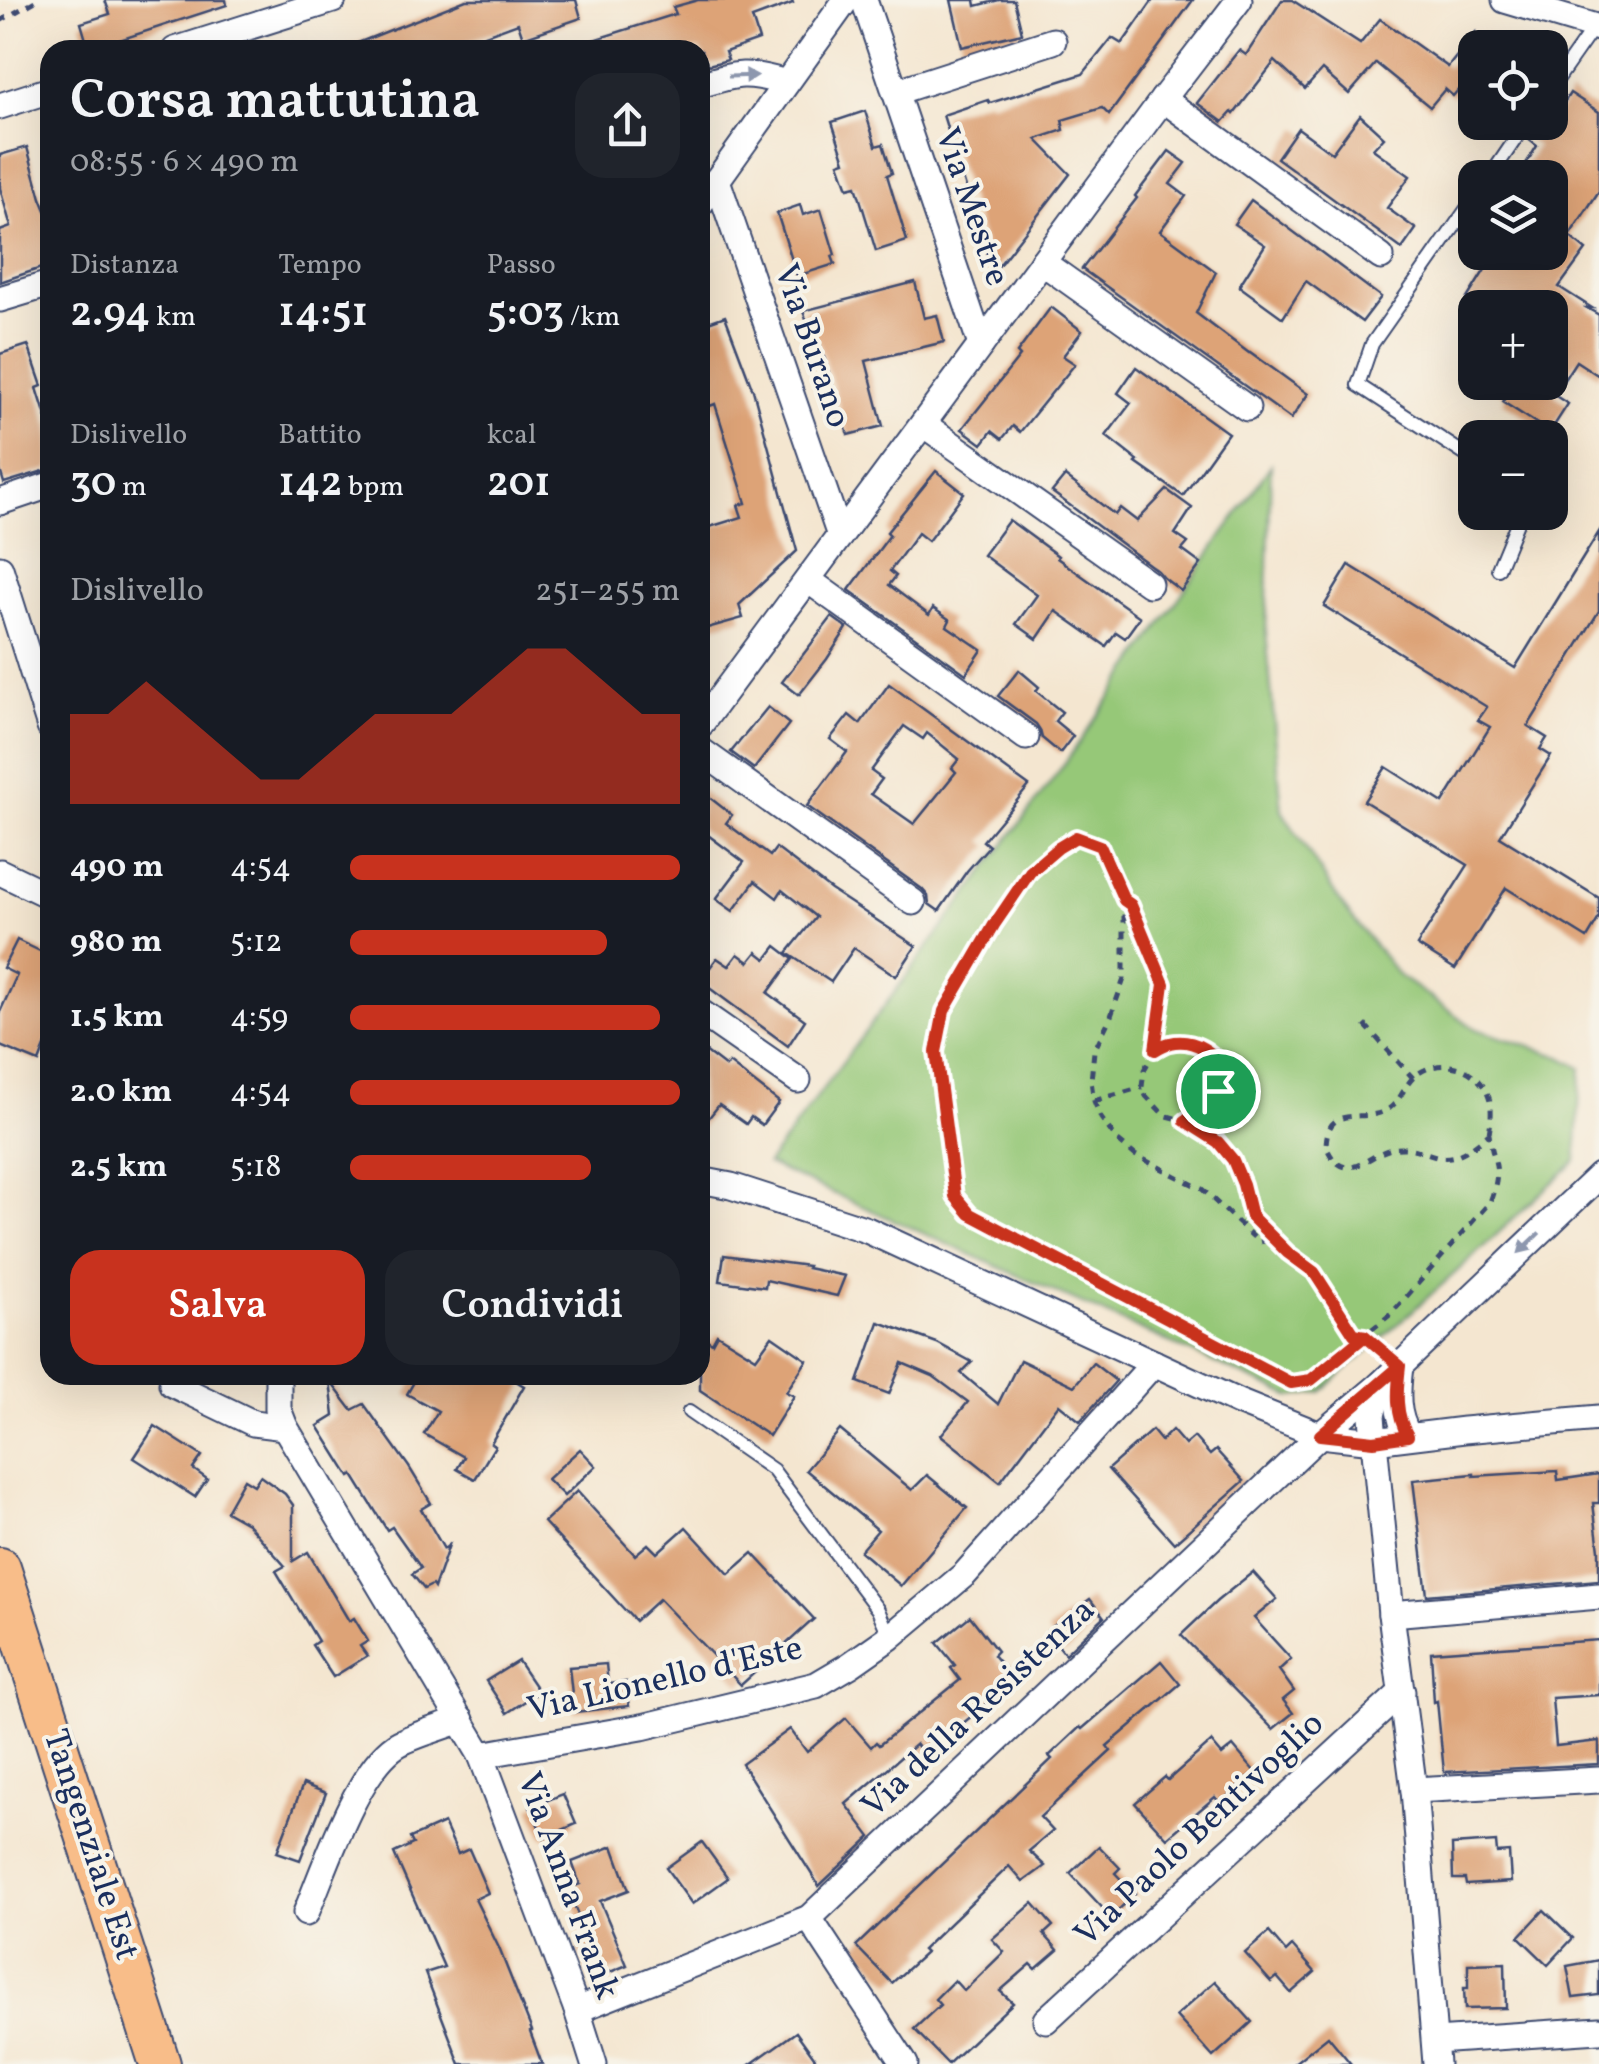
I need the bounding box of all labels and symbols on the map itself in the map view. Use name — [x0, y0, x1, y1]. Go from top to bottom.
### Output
one-way arrow — [728, 68, 759, 84]
street label: Via Mestre — [922, 122, 1020, 292]
street label: Via Burano — [761, 258, 861, 434]
pin — [1176, 1049, 1261, 1134]
one-way arrow — [1517, 1231, 1541, 1254]
street label: Via della Resistenza — [852, 1588, 1106, 1830]
street label: Via Lionello d'Este — [523, 1625, 807, 1735]
street label: Via Paolo Bentivoglio — [1065, 1701, 1335, 1959]
street label: Tangenziale Est — [30, 1723, 150, 1967]
street label: Via Anna Frank — [504, 1766, 630, 2006]

